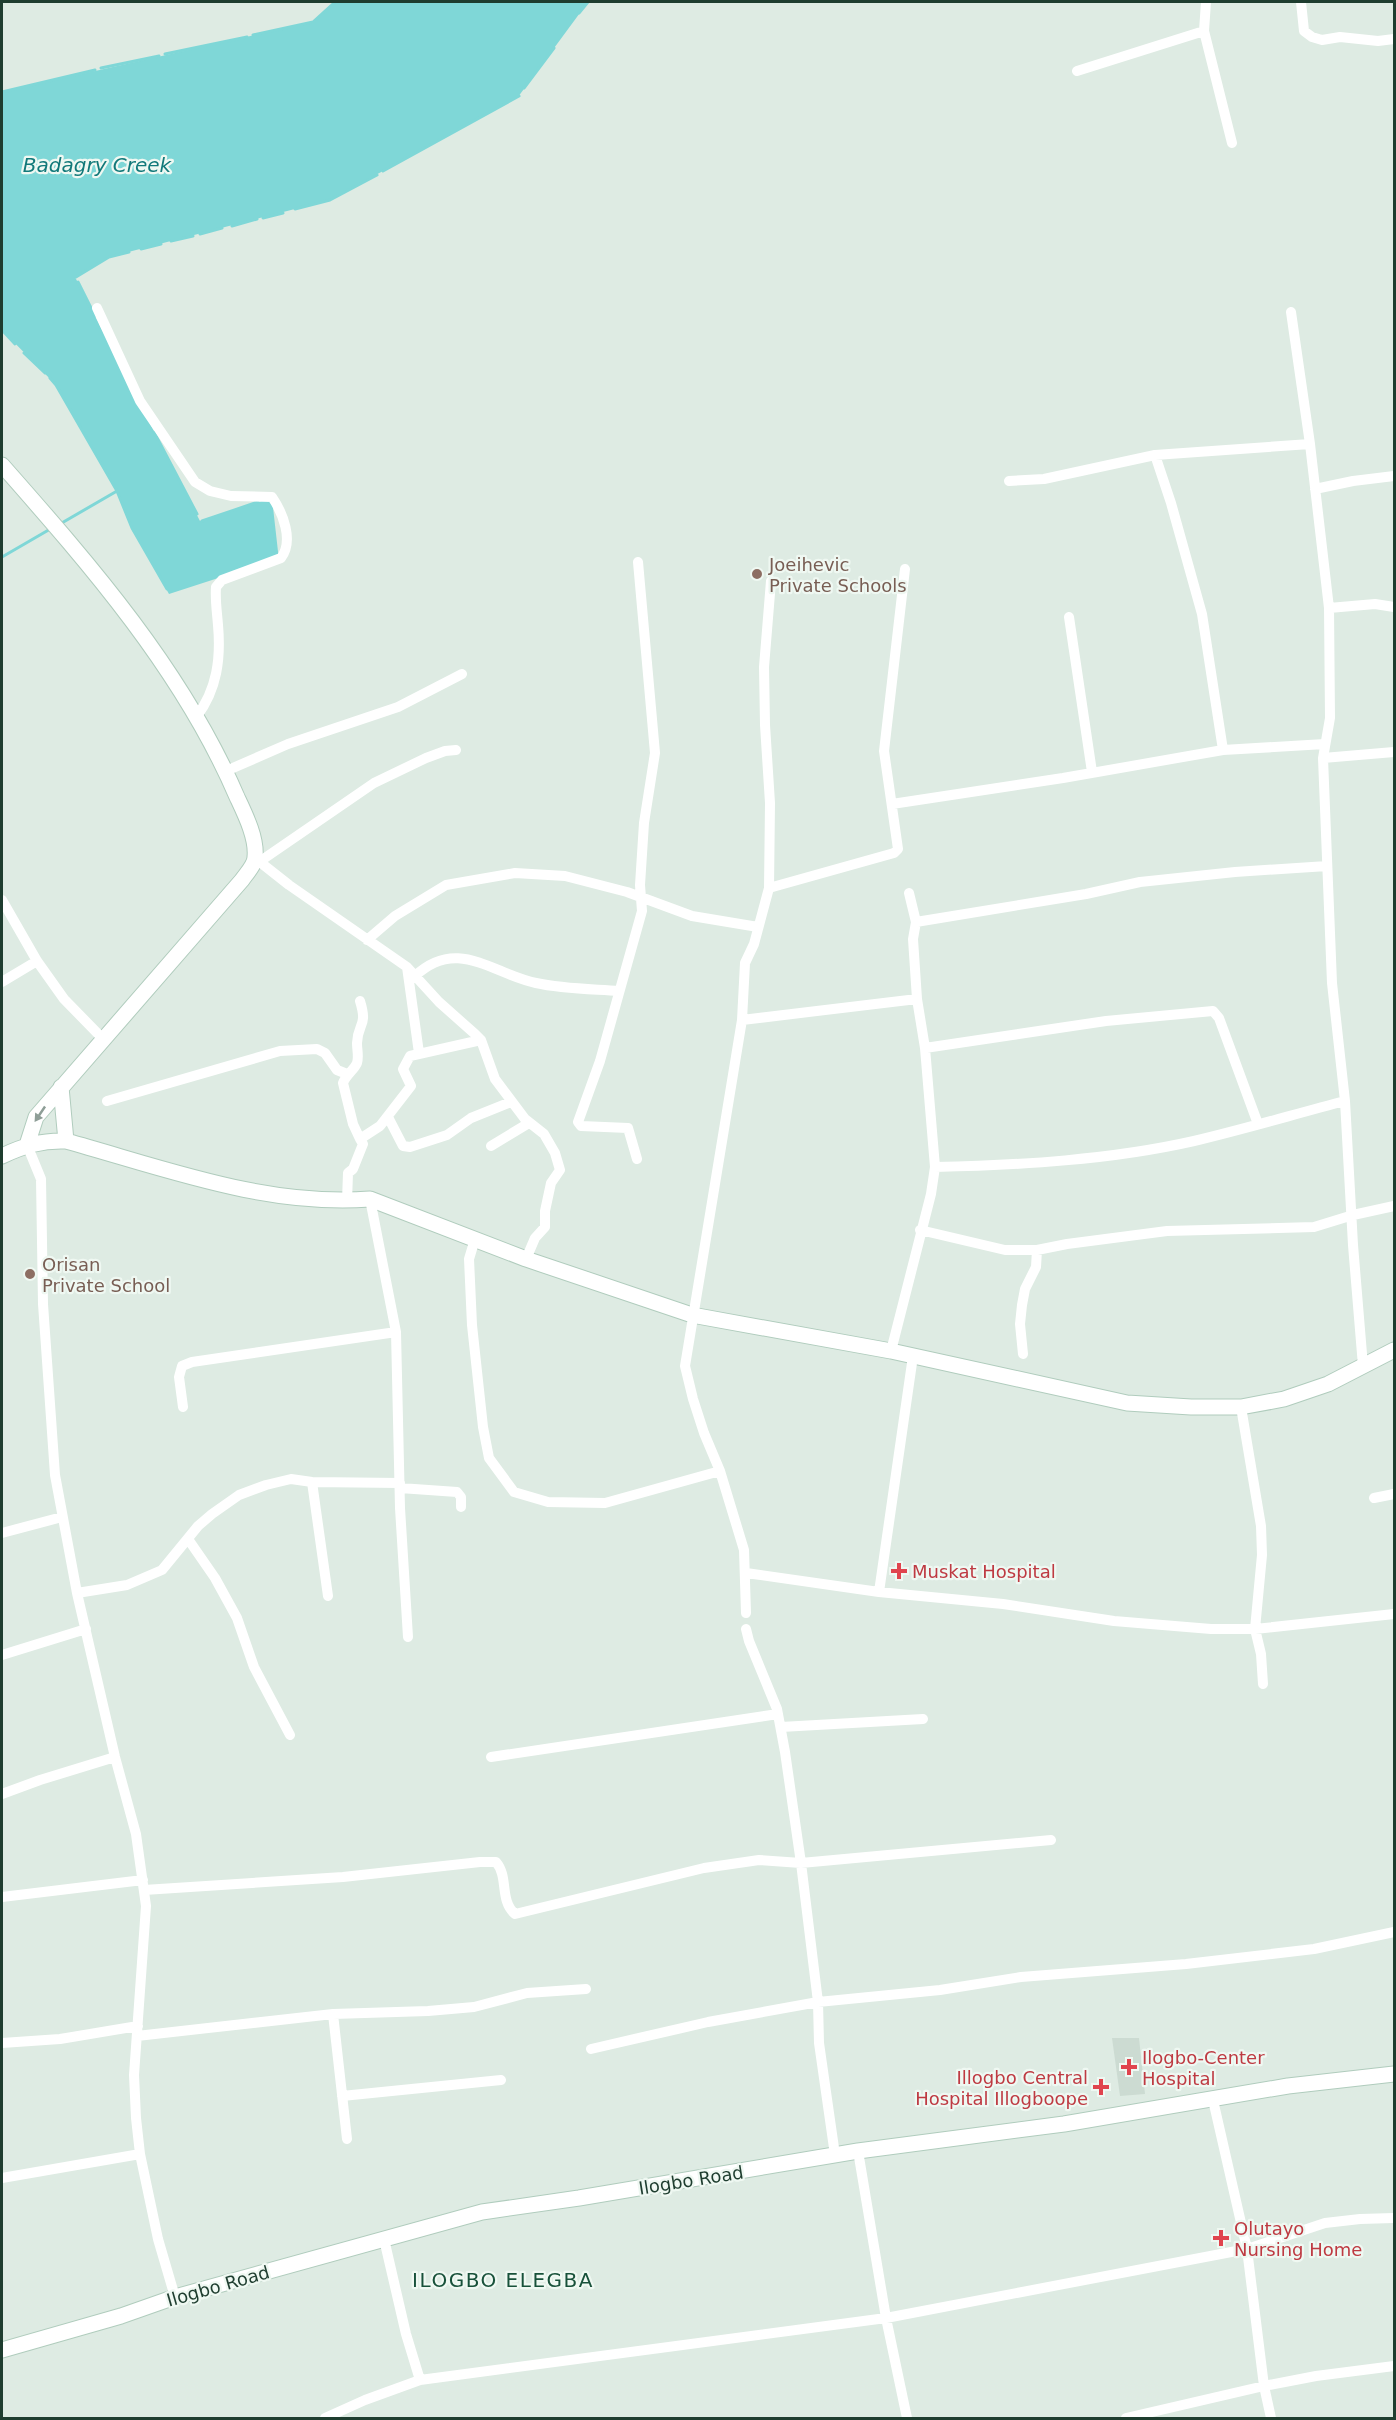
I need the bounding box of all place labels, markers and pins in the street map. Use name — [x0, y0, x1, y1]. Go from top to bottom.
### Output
place label: Joeihevic Private Schools — [768, 554, 907, 596]
marker: Joeihevic Private Schools — [750, 567, 764, 581]
place label: Orisan Private School — [42, 1254, 170, 1296]
marker: Orisan Private School — [23, 1267, 37, 1281]
place label: Muskat Hospital — [912, 1561, 1056, 1582]
marker: Muskat Hospital — [890, 1562, 908, 1580]
place label: Ilogbo-Center Hospital — [1142, 2047, 1265, 2089]
marker: Ilogbo-Center Hospital — [1120, 2058, 1138, 2076]
place label: Illogbo Central Hospital Illogboope — [915, 2067, 1088, 2109]
marker: Illogbo Central Hospital Illogboope — [1092, 2078, 1110, 2096]
place label: Olutayo Nursing Home — [1234, 2218, 1362, 2260]
marker: Olutayo Nursing Home — [1212, 2229, 1230, 2247]

